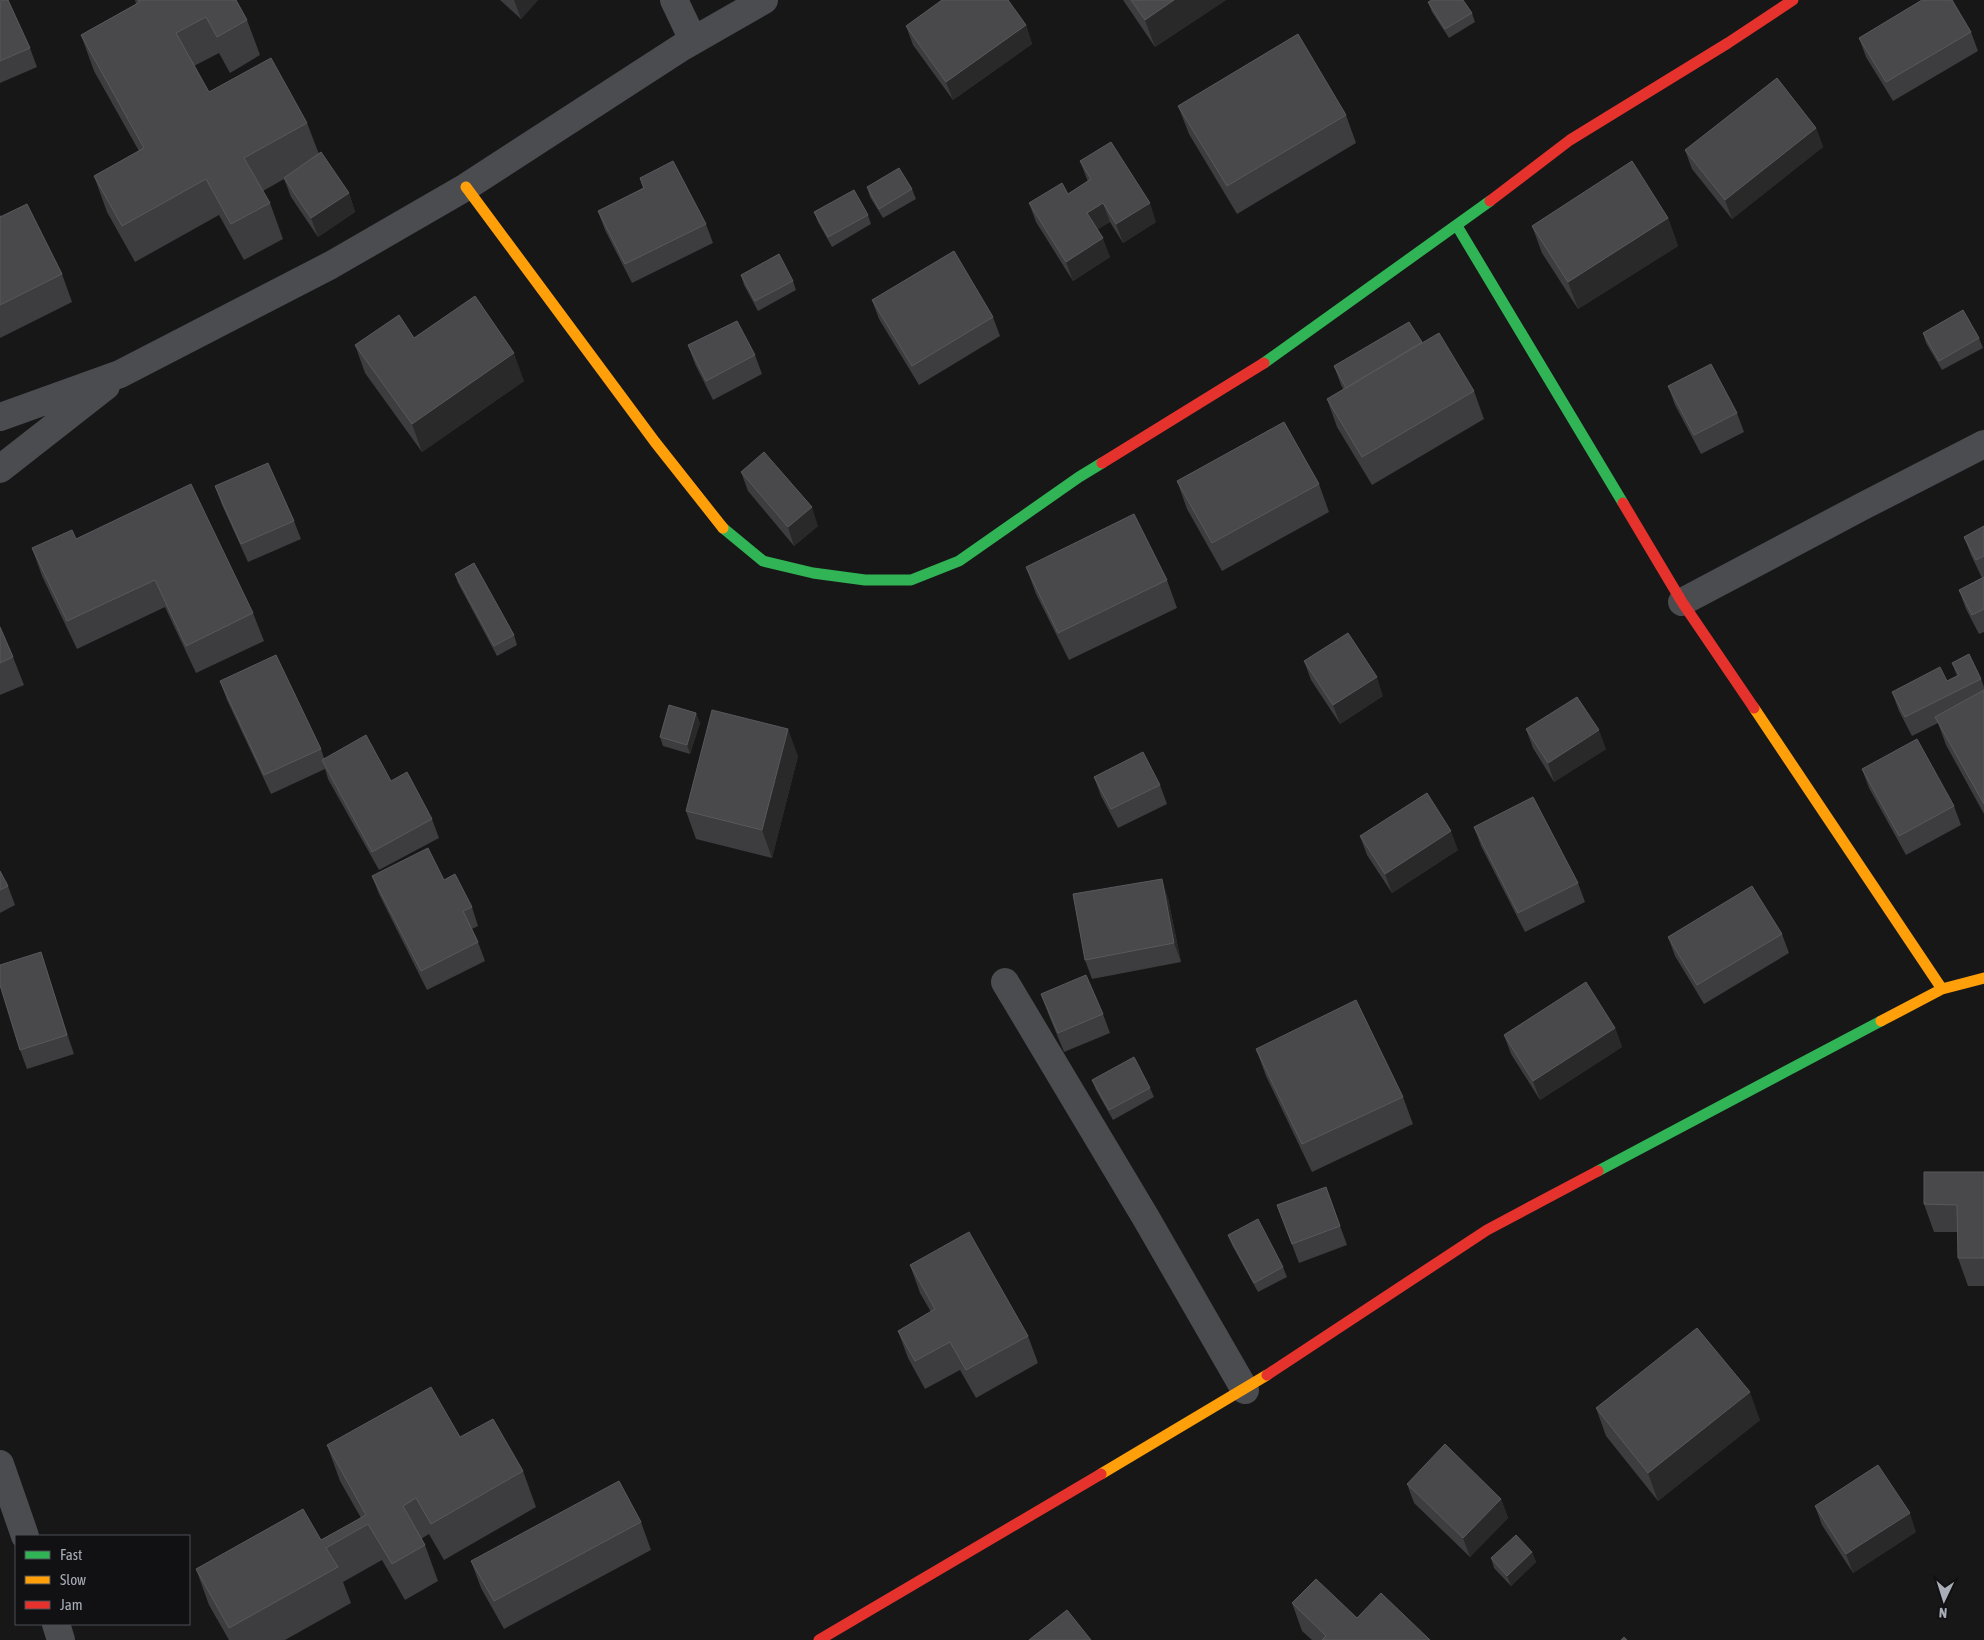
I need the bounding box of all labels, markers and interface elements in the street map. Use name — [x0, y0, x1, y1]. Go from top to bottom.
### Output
legend — [15, 1535, 190, 1625]
text: Fast — [60, 1546, 82, 1563]
text: Slow — [60, 1571, 86, 1588]
north arrow — [1919, 1575, 1969, 1625]
text: Jam — [60, 1596, 83, 1613]
text: N — [1938, 1605, 1948, 1621]

